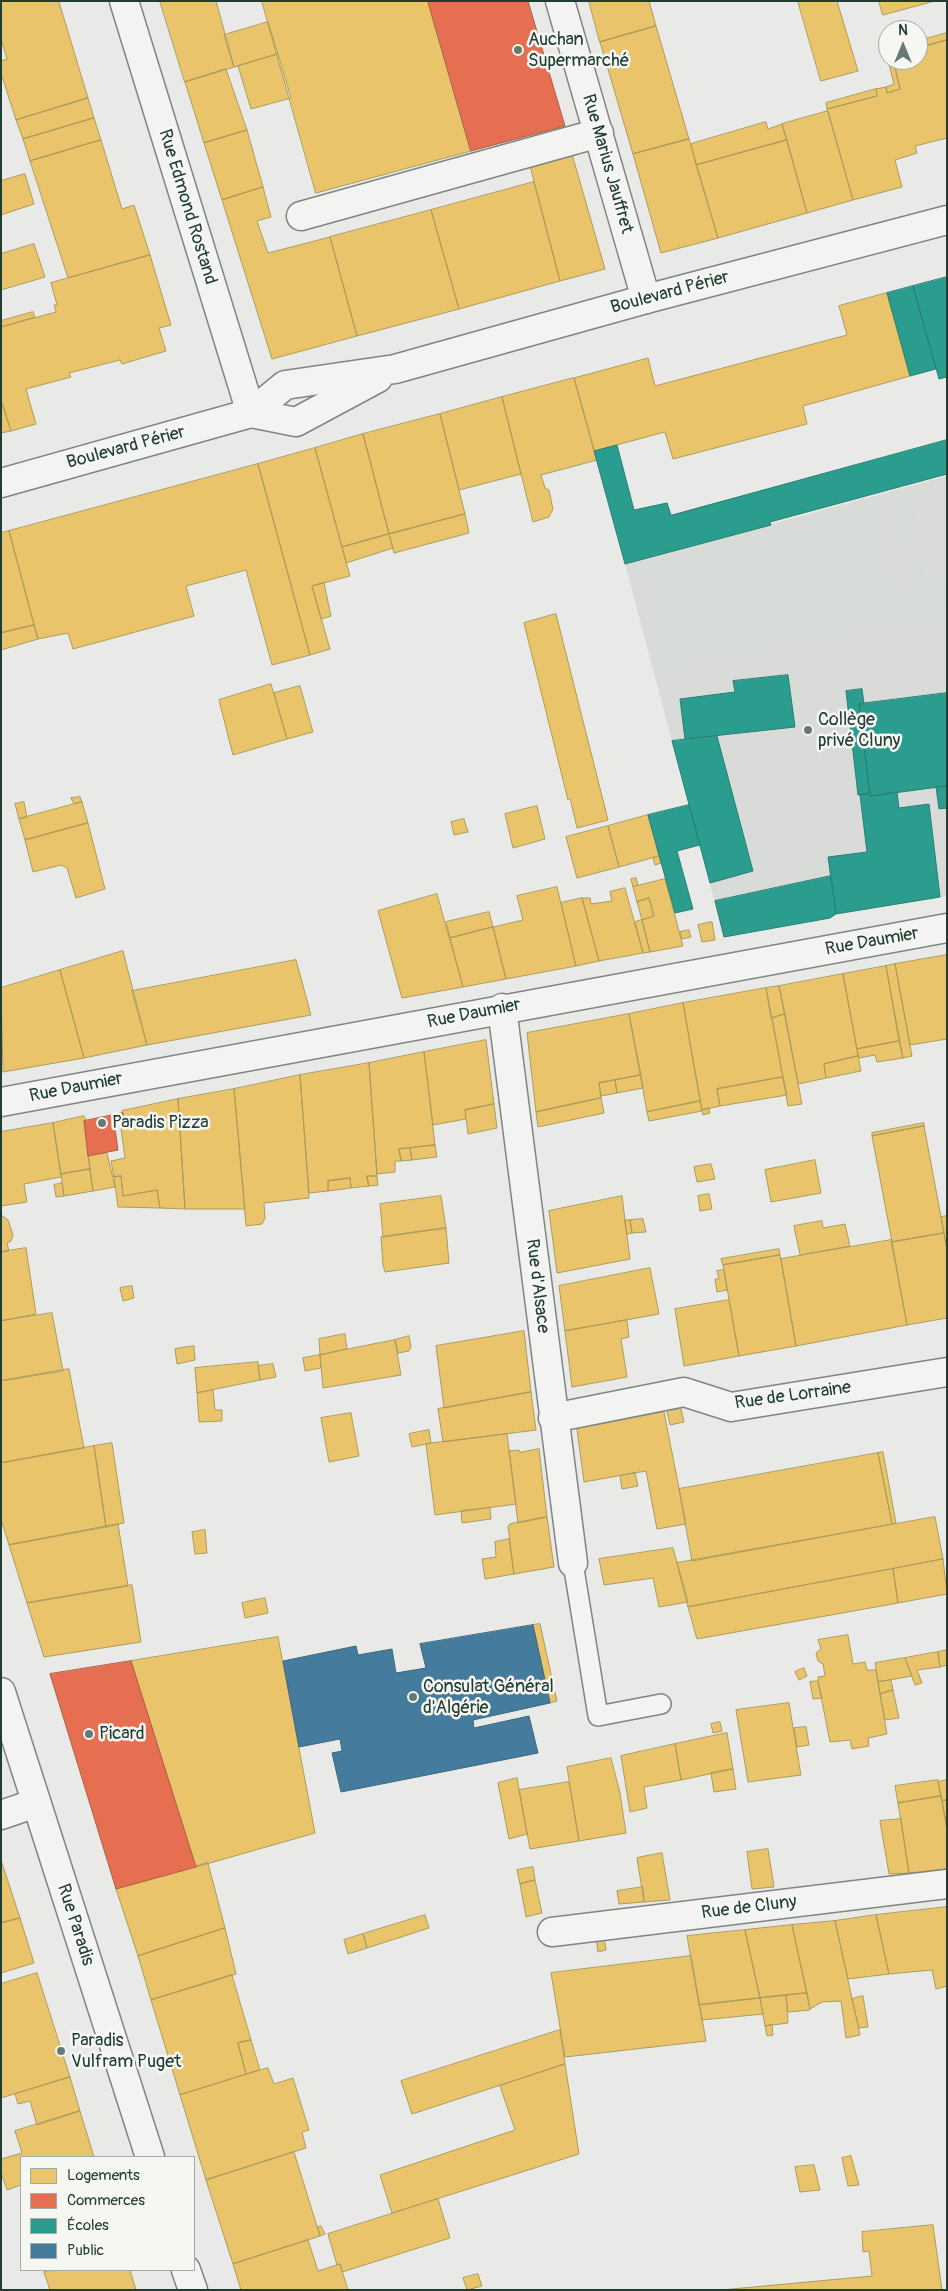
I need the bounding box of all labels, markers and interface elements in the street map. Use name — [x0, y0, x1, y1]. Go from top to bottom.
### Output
north arrow — [878, 20, 928, 70]
text: N — [898, 22, 908, 39]
place label: Auchan Supermarché — [528, 29, 629, 72]
marker: Auchan Supermarché — [512, 44, 524, 56]
street label: Rue Marius Jauffret — [577, 92, 637, 236]
street label: Rue Edmond Rostand — [153, 127, 221, 287]
street label: Boulevard Périer — [608, 267, 732, 319]
street label: Boulevard Périer — [64, 422, 188, 474]
place label: Collège privé Cluny — [818, 709, 900, 752]
marker: Collège privé Cluny — [802, 724, 814, 736]
street label: Rue Daumier — [824, 923, 920, 961]
street label: Rue Daumier — [426, 994, 522, 1034]
street label: Rue Daumier — [28, 1068, 124, 1108]
place label: Paradis Pizza — [112, 1112, 209, 1134]
marker: Paradis Pizza — [96, 1117, 108, 1129]
street label: Rue d'Alsace — [520, 1238, 554, 1334]
street label: Rue de Lorraine — [733, 1377, 853, 1415]
place label: Consulat Général d'Algérie — [423, 1676, 554, 1718]
marker: Consulat Général d'Algérie — [407, 1691, 419, 1703]
place label: Picard — [99, 1723, 145, 1745]
marker: Picard — [83, 1728, 95, 1740]
street label: Rue Paradis — [52, 1881, 98, 1969]
street label: Rue de Cluny — [700, 1891, 798, 1925]
place label: Paradis Vulfram Puget — [71, 2030, 181, 2072]
marker: Paradis Vulfram Puget — [55, 2045, 67, 2057]
legend — [20, 2156, 195, 2271]
text: Logements — [67, 2166, 140, 2185]
text: Commerces — [67, 2191, 145, 2210]
text: Écoles — [67, 2216, 109, 2235]
text: Public — [67, 2241, 104, 2260]

